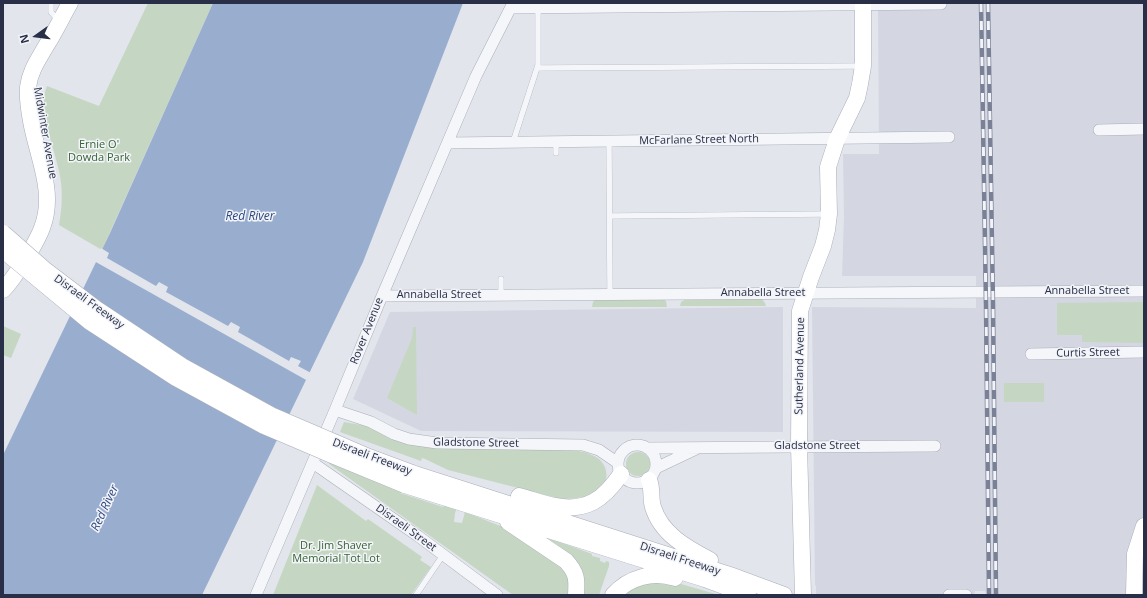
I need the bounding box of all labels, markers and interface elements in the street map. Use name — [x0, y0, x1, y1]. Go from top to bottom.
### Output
north arrow — [16, 16, 56, 56]
text: N — [16, 33, 32, 45]
street label: Midwinter Avenue — [30, 86, 60, 180]
street label: McFarlane Street North — [639, 132, 759, 148]
park label: Ernie O' Dowda Park — [68, 138, 130, 164]
water label: Red River — [225, 210, 275, 224]
street label: Disraeli Freeway — [51, 272, 127, 332]
street label: Annabella Street — [1045, 284, 1129, 298]
street label: Annabella Street — [721, 286, 805, 300]
street label: Annabella Street — [397, 288, 481, 302]
street label: Rover Avenue — [348, 296, 386, 366]
street label: Sutherland Avenue — [793, 317, 807, 415]
street label: Curtis Street — [1056, 346, 1120, 360]
street label: Disraeli Freeway — [330, 436, 414, 478]
street label: Gladstone Street — [433, 436, 519, 450]
street label: Gladstone Street — [774, 439, 860, 453]
water label: Red River — [88, 483, 122, 533]
street label: Disraeli Street — [373, 502, 439, 554]
park label: Dr. Jim Shaver Memorial Tot Lot — [292, 539, 380, 565]
street label: Disraeli Freeway — [638, 540, 722, 578]

